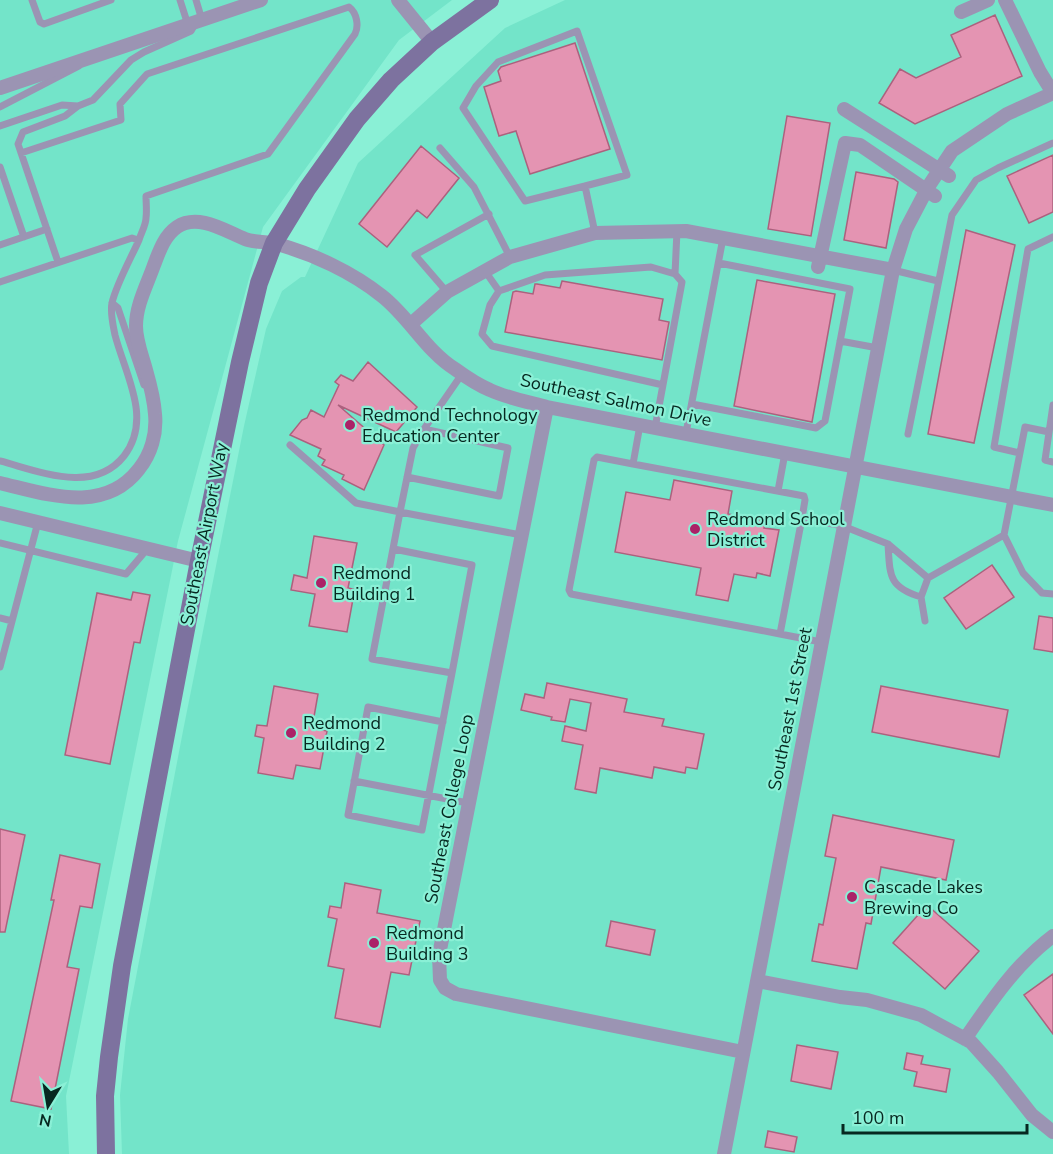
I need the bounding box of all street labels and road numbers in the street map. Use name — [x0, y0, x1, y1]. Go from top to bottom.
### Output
street label: Southeast Salmon Drive — [518, 368, 714, 432]
street label: Southeast Airport Way — [174, 440, 234, 628]
street label: Southeast 1st Street — [762, 625, 818, 793]
street label: Southeast College Loop — [419, 712, 479, 906]

